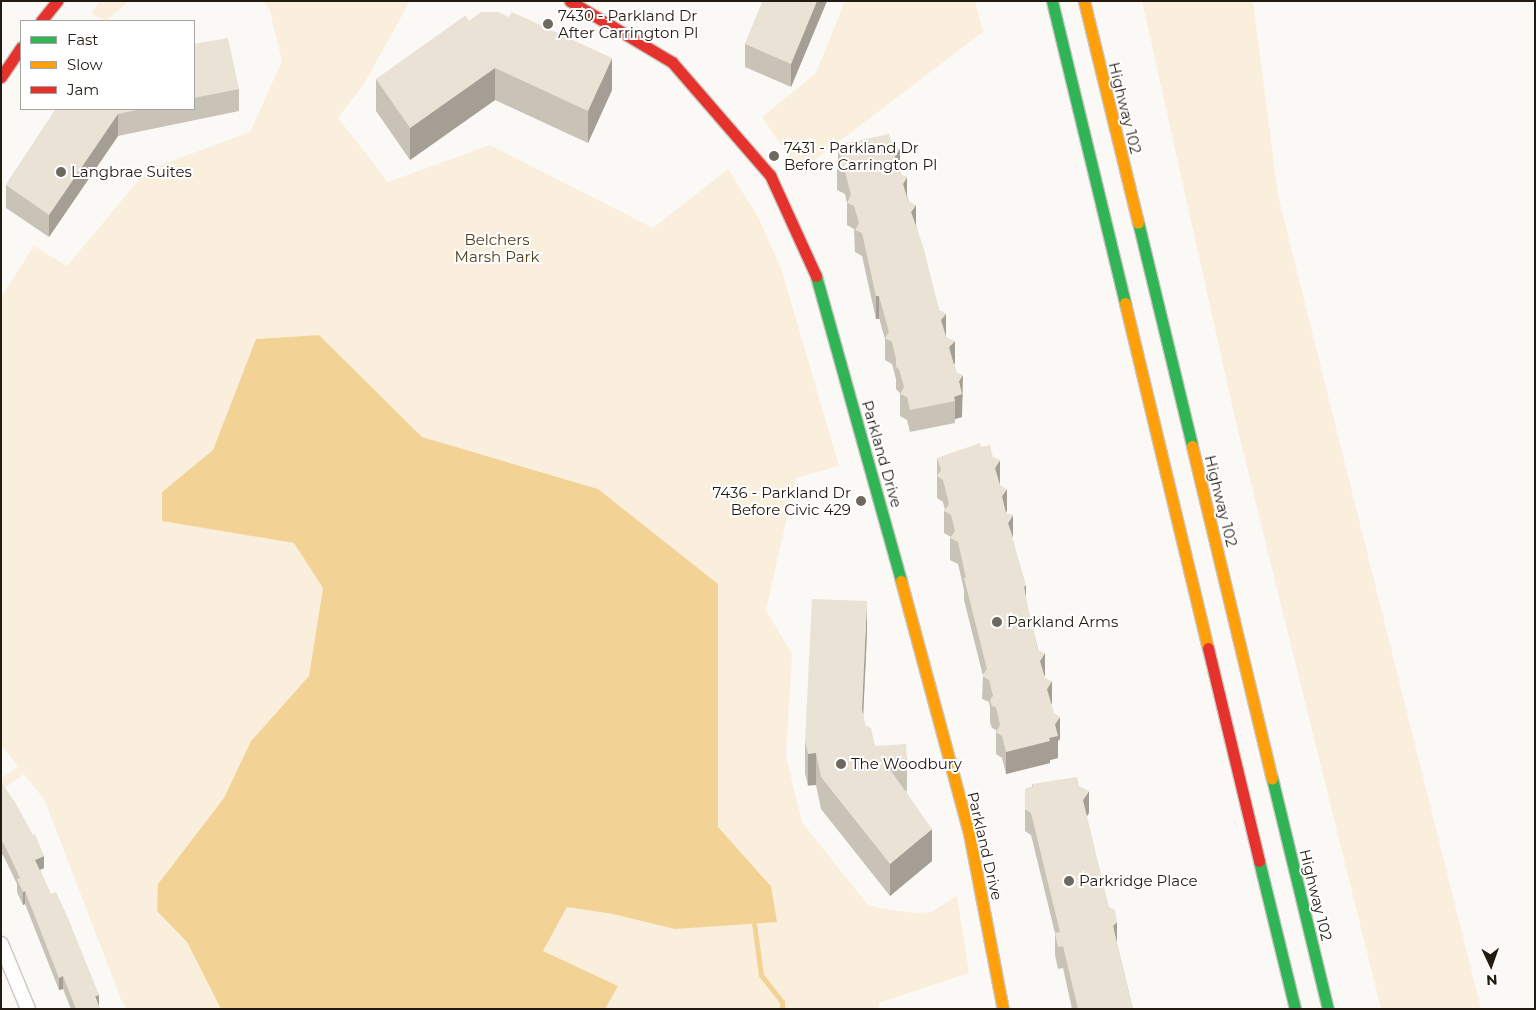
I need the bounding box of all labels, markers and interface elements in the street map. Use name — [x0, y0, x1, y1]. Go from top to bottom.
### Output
place label: 7430 - Parkland Dr After Carrington Pl — [558, 6, 698, 41]
marker: 7430 - Parkland Dr After Carrington Pl — [542, 18, 554, 30]
legend — [20, 20, 195, 110]
text: Fast — [67, 30, 98, 49]
text: Slow — [67, 55, 103, 74]
street label: Highway 102 — [1105, 60, 1145, 156]
text: Jam — [67, 80, 99, 99]
place label: 7431 - Parkland Dr Before Carrington Pl — [784, 138, 937, 173]
marker: 7431 - Parkland Dr Before Carrington Pl — [768, 150, 780, 162]
place label: Langbrae Suites — [71, 163, 192, 181]
marker: Langbrae Suites — [55, 166, 67, 178]
park label: Belchers Marsh Park — [455, 230, 539, 265]
street label: Parkland Drive — [858, 398, 906, 510]
street label: Highway 102 — [1201, 453, 1241, 549]
place label: 7436 - Parkland Dr Before Civic 429 — [712, 483, 851, 518]
marker: 7436 - Parkland Dr Before Civic 429 — [855, 495, 867, 507]
place label: Parkland Arms — [1007, 613, 1118, 631]
marker: Parkland Arms — [991, 616, 1003, 628]
place label: The Woodbury — [851, 755, 962, 773]
marker: The Woodbury — [835, 758, 847, 770]
street label: Parkland Drive — [964, 790, 1006, 902]
street label: Highway 102 — [1296, 847, 1336, 943]
place label: Parkridge Place — [1079, 872, 1198, 890]
marker: Parkridge Place — [1063, 875, 1075, 887]
north arrow — [1466, 940, 1516, 990]
text: N — [1486, 971, 1498, 989]

